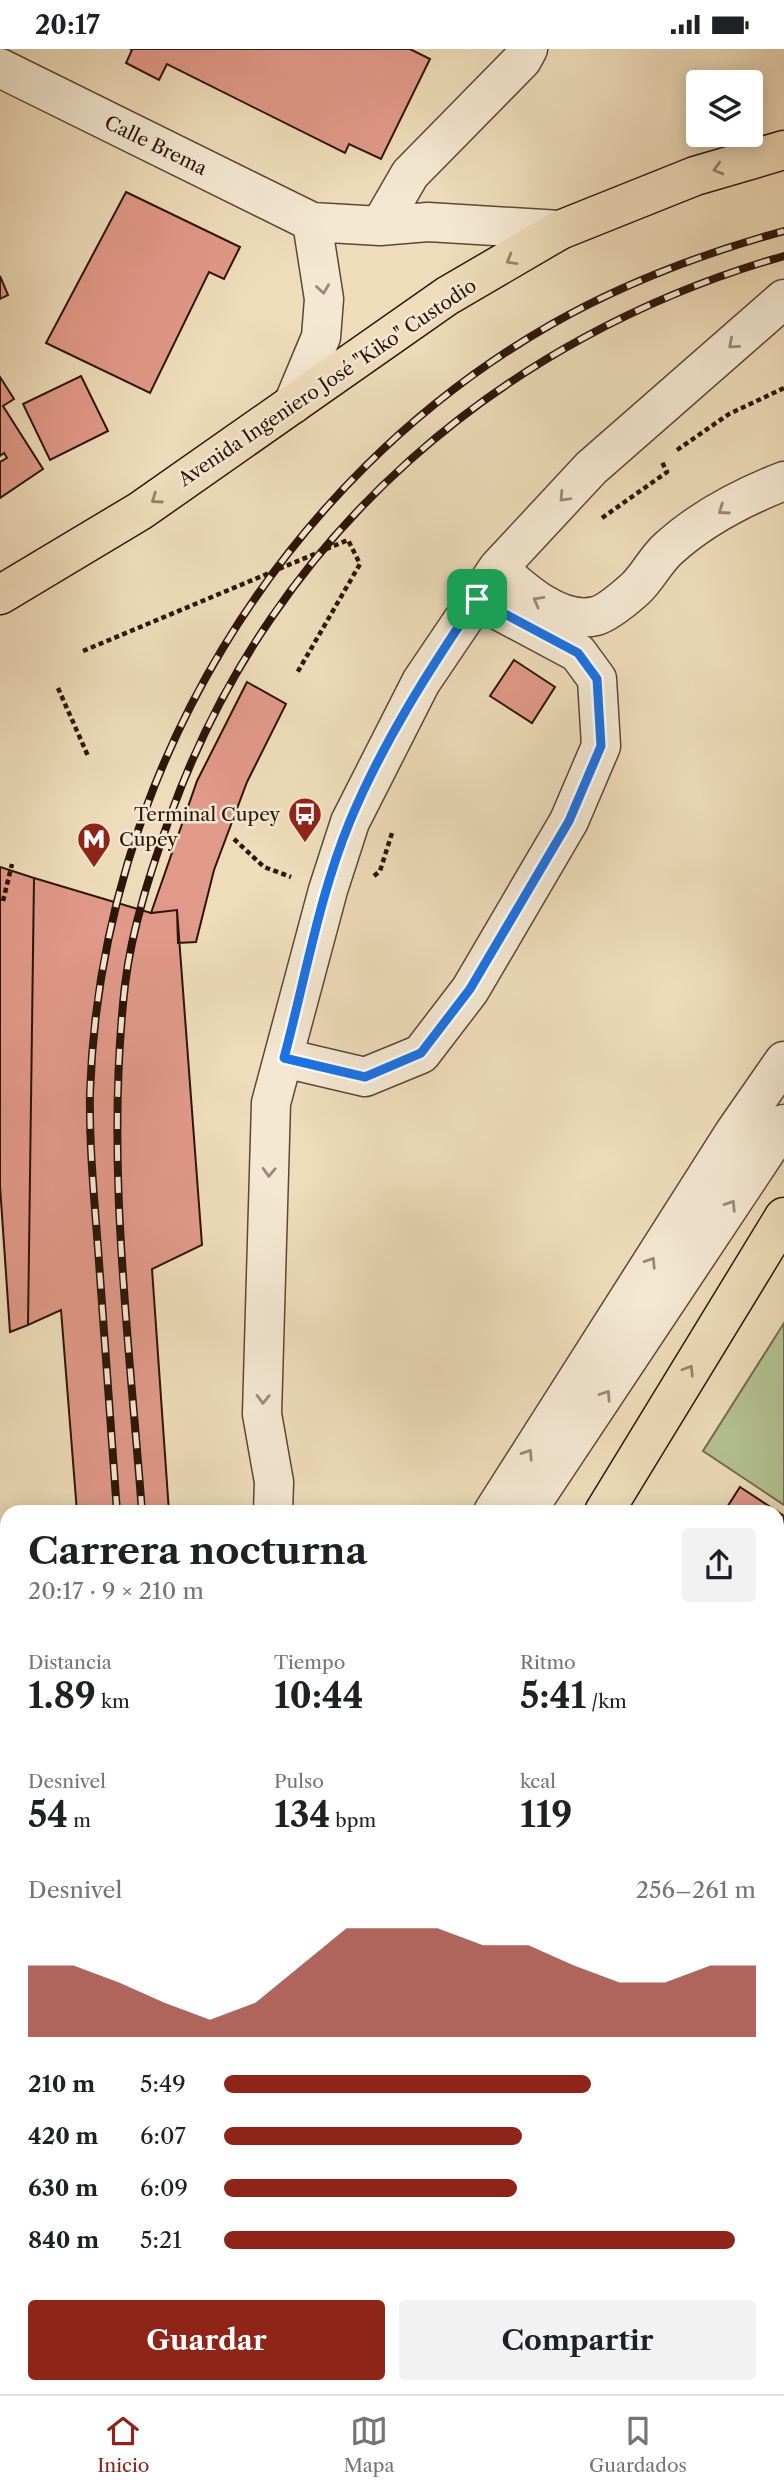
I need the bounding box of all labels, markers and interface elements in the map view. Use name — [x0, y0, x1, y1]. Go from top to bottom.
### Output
text: 20:17 — [35, 9, 100, 41]
map controls — [686, 70, 763, 147]
button: layers — [686, 70, 763, 147]
street label: Calle Brema — [101, 111, 211, 180]
one-way arrow — [713, 160, 725, 175]
one-way arrow — [505, 251, 518, 264]
street label: Avenida Ingeniero José "Kiko" Custodio — [173, 274, 481, 492]
one-way arrow — [315, 283, 330, 295]
one-way arrow — [728, 336, 741, 348]
one-way arrow — [560, 489, 573, 502]
one-way arrow — [151, 491, 164, 503]
one-way arrow — [718, 502, 731, 514]
pin — [447, 569, 507, 629]
icon: arrive — [458, 580, 496, 618]
one-way arrow — [533, 596, 545, 609]
bus stop icon: Terminal Cupey — [286, 795, 324, 844]
place label: Terminal Cupey — [134, 803, 280, 826]
metro station icon: Cupey — [75, 820, 113, 869]
place label: Cupey — [119, 828, 178, 851]
one-way arrow — [262, 1166, 277, 1177]
one-way arrow — [723, 1200, 736, 1213]
one-way arrow — [643, 1257, 656, 1270]
one-way arrow — [681, 1364, 694, 1377]
one-way arrow — [598, 1390, 610, 1403]
one-way arrow — [255, 1394, 270, 1405]
one-way arrow — [520, 1448, 533, 1461]
text: Carrera nocturna — [28, 1527, 368, 1574]
button: share — [682, 1528, 756, 1602]
text: 20:17 · 9 × 210 m — [28, 1577, 204, 1605]
text: Distancia — [28, 1651, 112, 1674]
text: Tiempo — [274, 1651, 345, 1674]
text: Ritmo — [520, 1651, 576, 1674]
text: 1.89 — [28, 1674, 96, 1717]
text: 10:44 — [274, 1674, 364, 1717]
text: 5:41 — [520, 1674, 586, 1717]
text: km — [96, 1690, 130, 1713]
text: /km — [586, 1690, 627, 1713]
text: Desnivel — [28, 1770, 106, 1793]
text: Pulso — [274, 1770, 324, 1793]
text: kcal — [520, 1770, 556, 1793]
text: 54 — [28, 1793, 68, 1836]
text: 134 — [274, 1793, 330, 1836]
text: 119 — [520, 1793, 572, 1836]
text: m — [68, 1809, 91, 1832]
text: bpm — [330, 1809, 376, 1832]
text: Desnivel — [28, 1876, 122, 1904]
text: 256–261 m — [636, 1876, 756, 1904]
text: 210 m — [28, 2070, 95, 2098]
text: 5:49 — [140, 2070, 186, 2098]
text: 420 m — [28, 2122, 99, 2150]
text: 6:07 — [140, 2122, 186, 2150]
text: 630 m — [28, 2174, 98, 2202]
text: 6:09 — [140, 2174, 188, 2202]
text: 840 m — [28, 2226, 99, 2254]
text: 5:21 — [140, 2226, 182, 2254]
button: Guardar — [28, 2300, 385, 2380]
button: Compartir — [399, 2300, 756, 2380]
tab: Inicio — [97, 2412, 149, 2477]
tab: Mapa — [344, 2412, 395, 2477]
tab: Guardados — [589, 2412, 687, 2477]

